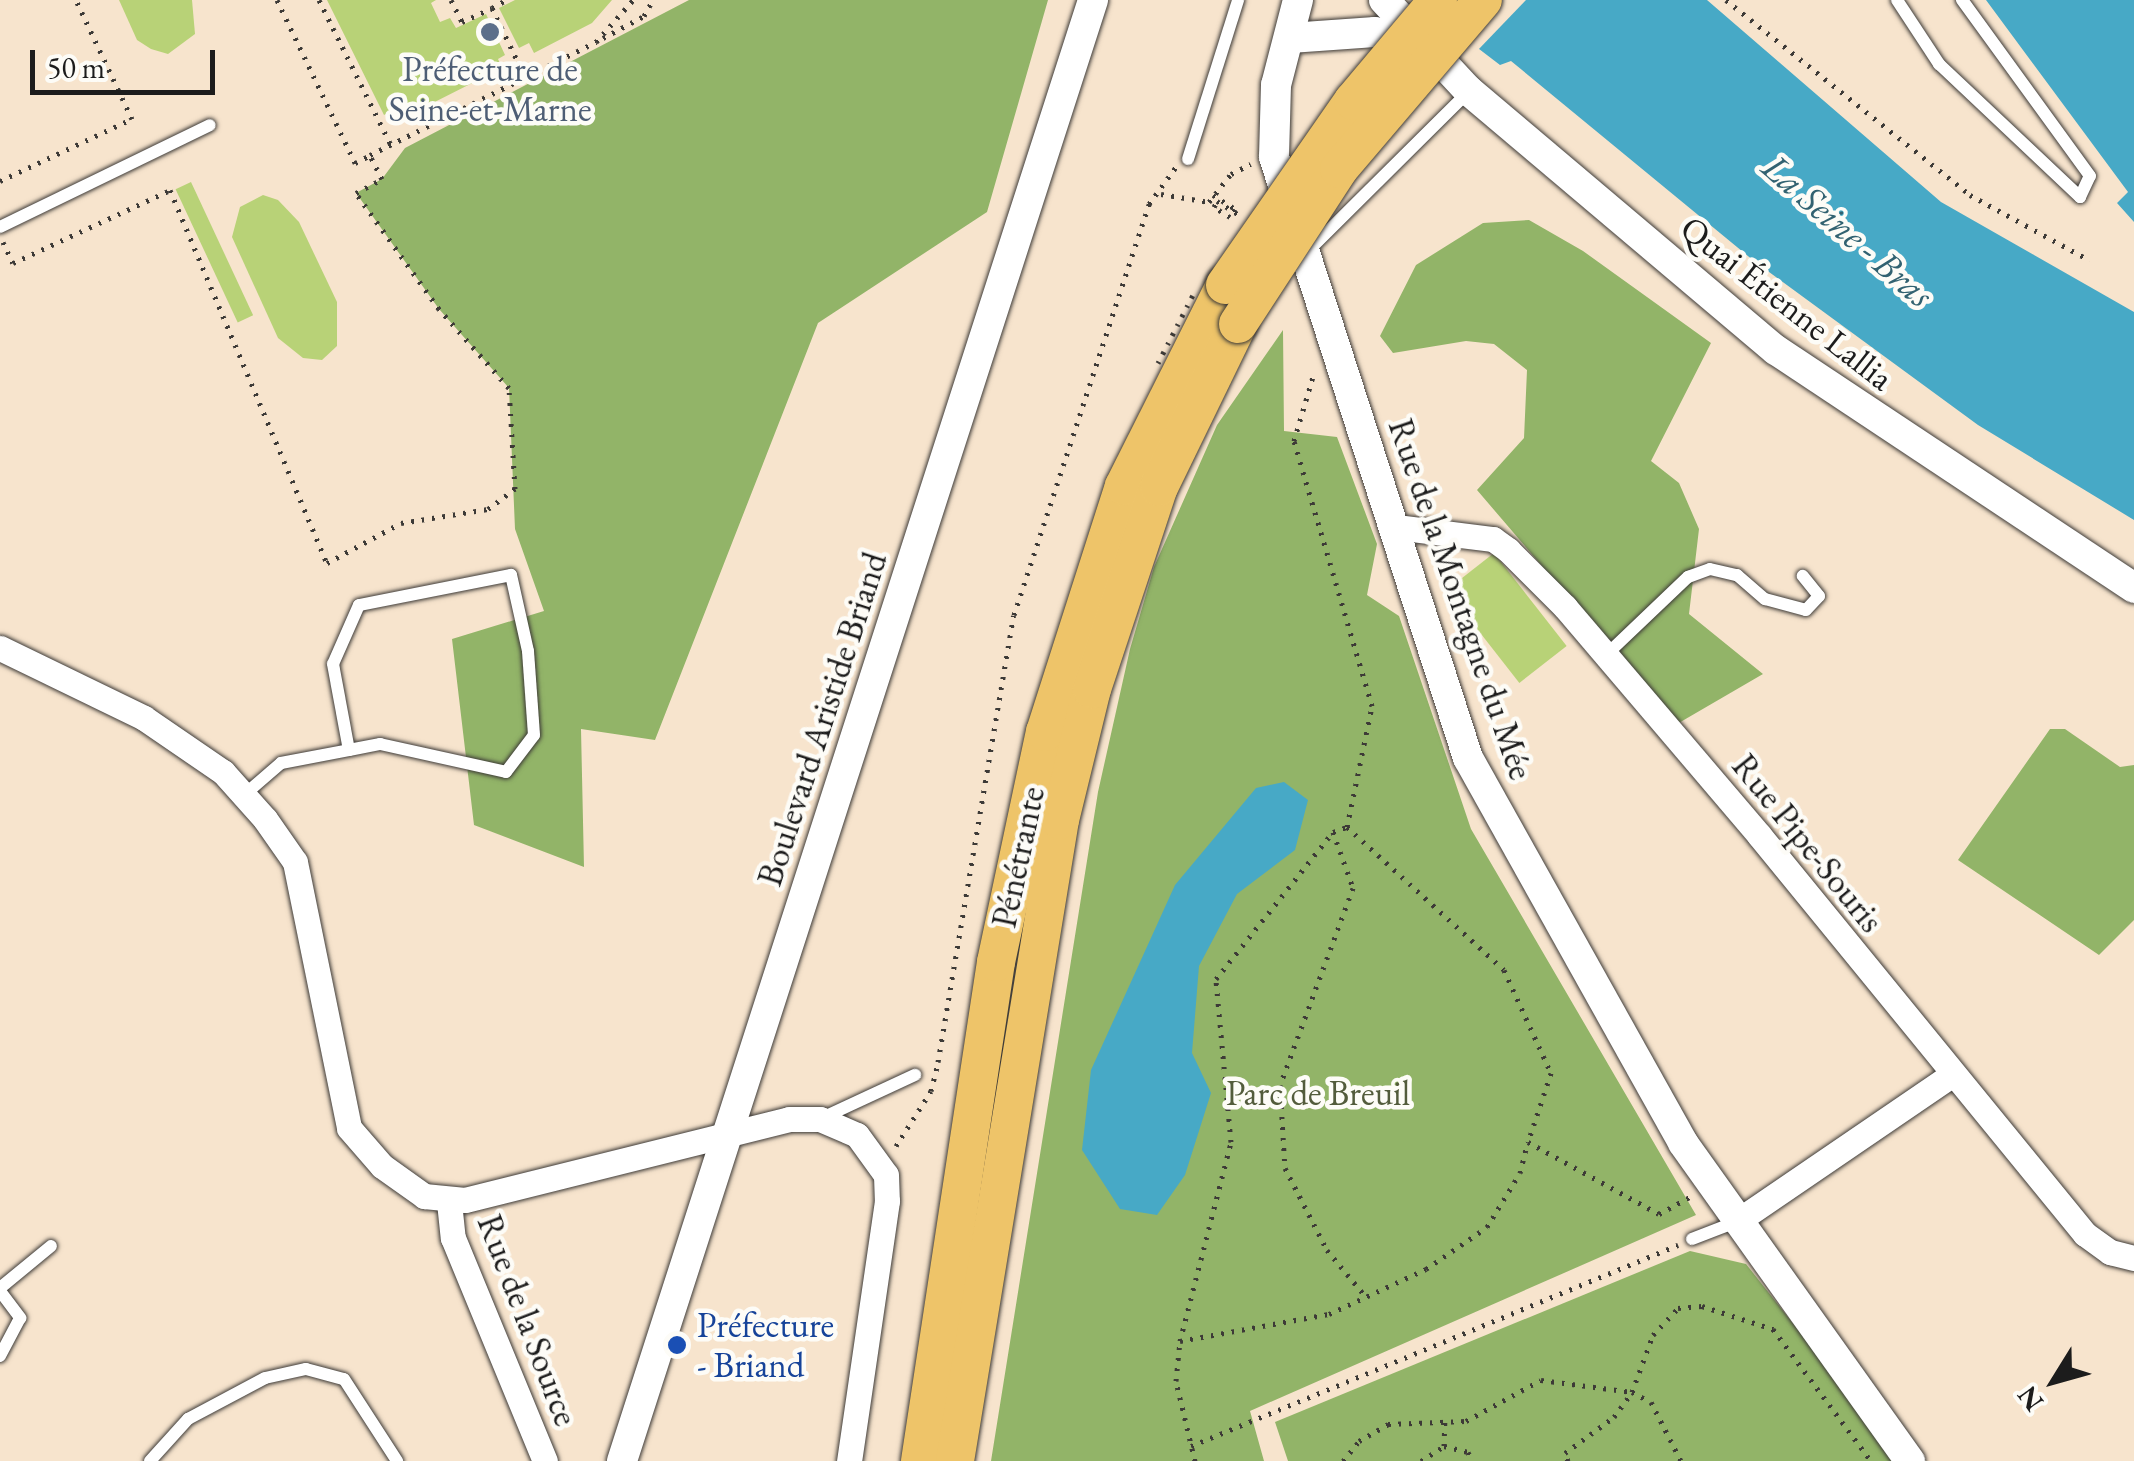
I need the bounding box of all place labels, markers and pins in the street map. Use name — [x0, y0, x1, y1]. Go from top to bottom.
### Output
marker: Préfecture de Seine-et-Marne — [479, 21, 501, 43]
place label: Préfecture de Seine-et-Marne — [388, 48, 592, 130]
place label: Préfecture - Briand — [697, 1304, 834, 1386]
marker: Préfecture - Briand — [666, 1334, 688, 1356]

